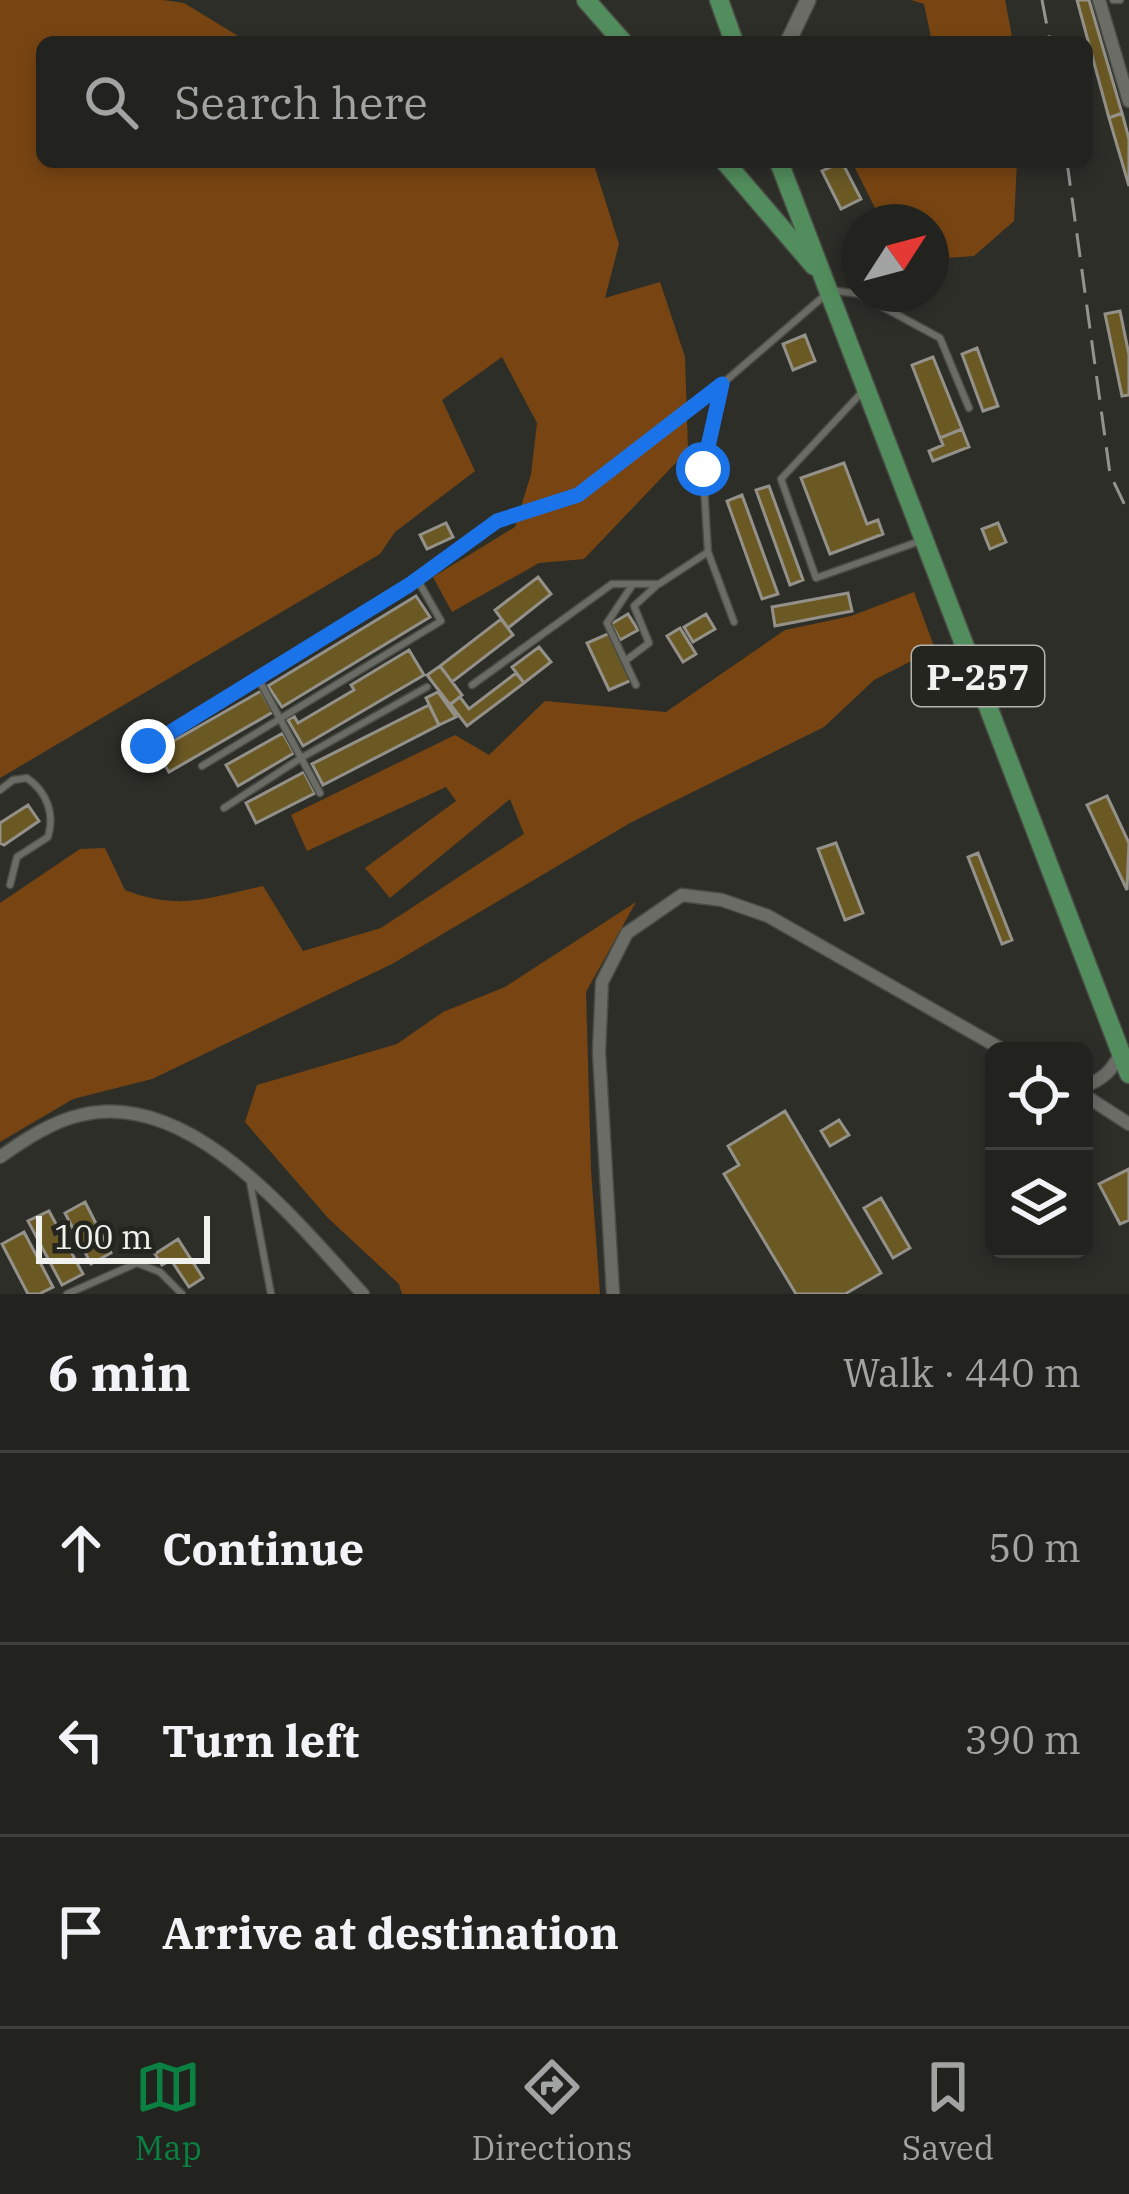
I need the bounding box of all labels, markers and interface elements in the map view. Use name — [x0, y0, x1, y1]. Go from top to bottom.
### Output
search box — [36, 36, 1093, 168]
icon: search — [78, 69, 144, 135]
text: Search here — [174, 73, 428, 131]
north arrow — [841, 204, 949, 312]
route start — [676, 442, 730, 496]
road number: Р-257 — [912, 646, 1044, 706]
route end — [121, 719, 175, 773]
map controls — [985, 1042, 1093, 1258]
button: locate — [985, 1042, 1093, 1150]
button: layers — [985, 1150, 1093, 1258]
scale bar — [36, 1210, 210, 1263]
text: 100 m — [54, 1215, 153, 1258]
text: 6 min — [48, 1339, 191, 1405]
text: Walk · 440 m — [843, 1347, 1081, 1398]
icon: ahead — [48, 1515, 114, 1581]
text: Continue — [162, 1519, 364, 1577]
text: 50 m — [988, 1522, 1081, 1573]
icon: left — [48, 1707, 114, 1773]
text: Turn left — [162, 1711, 359, 1769]
text: 390 m — [965, 1714, 1081, 1765]
icon: arrive — [48, 1899, 114, 1965]
text: Arrive at destination — [162, 1903, 619, 1961]
tab: Map — [135, 2054, 202, 2169]
tab: Directions — [471, 2054, 632, 2169]
tab: Saved — [902, 2054, 994, 2169]

